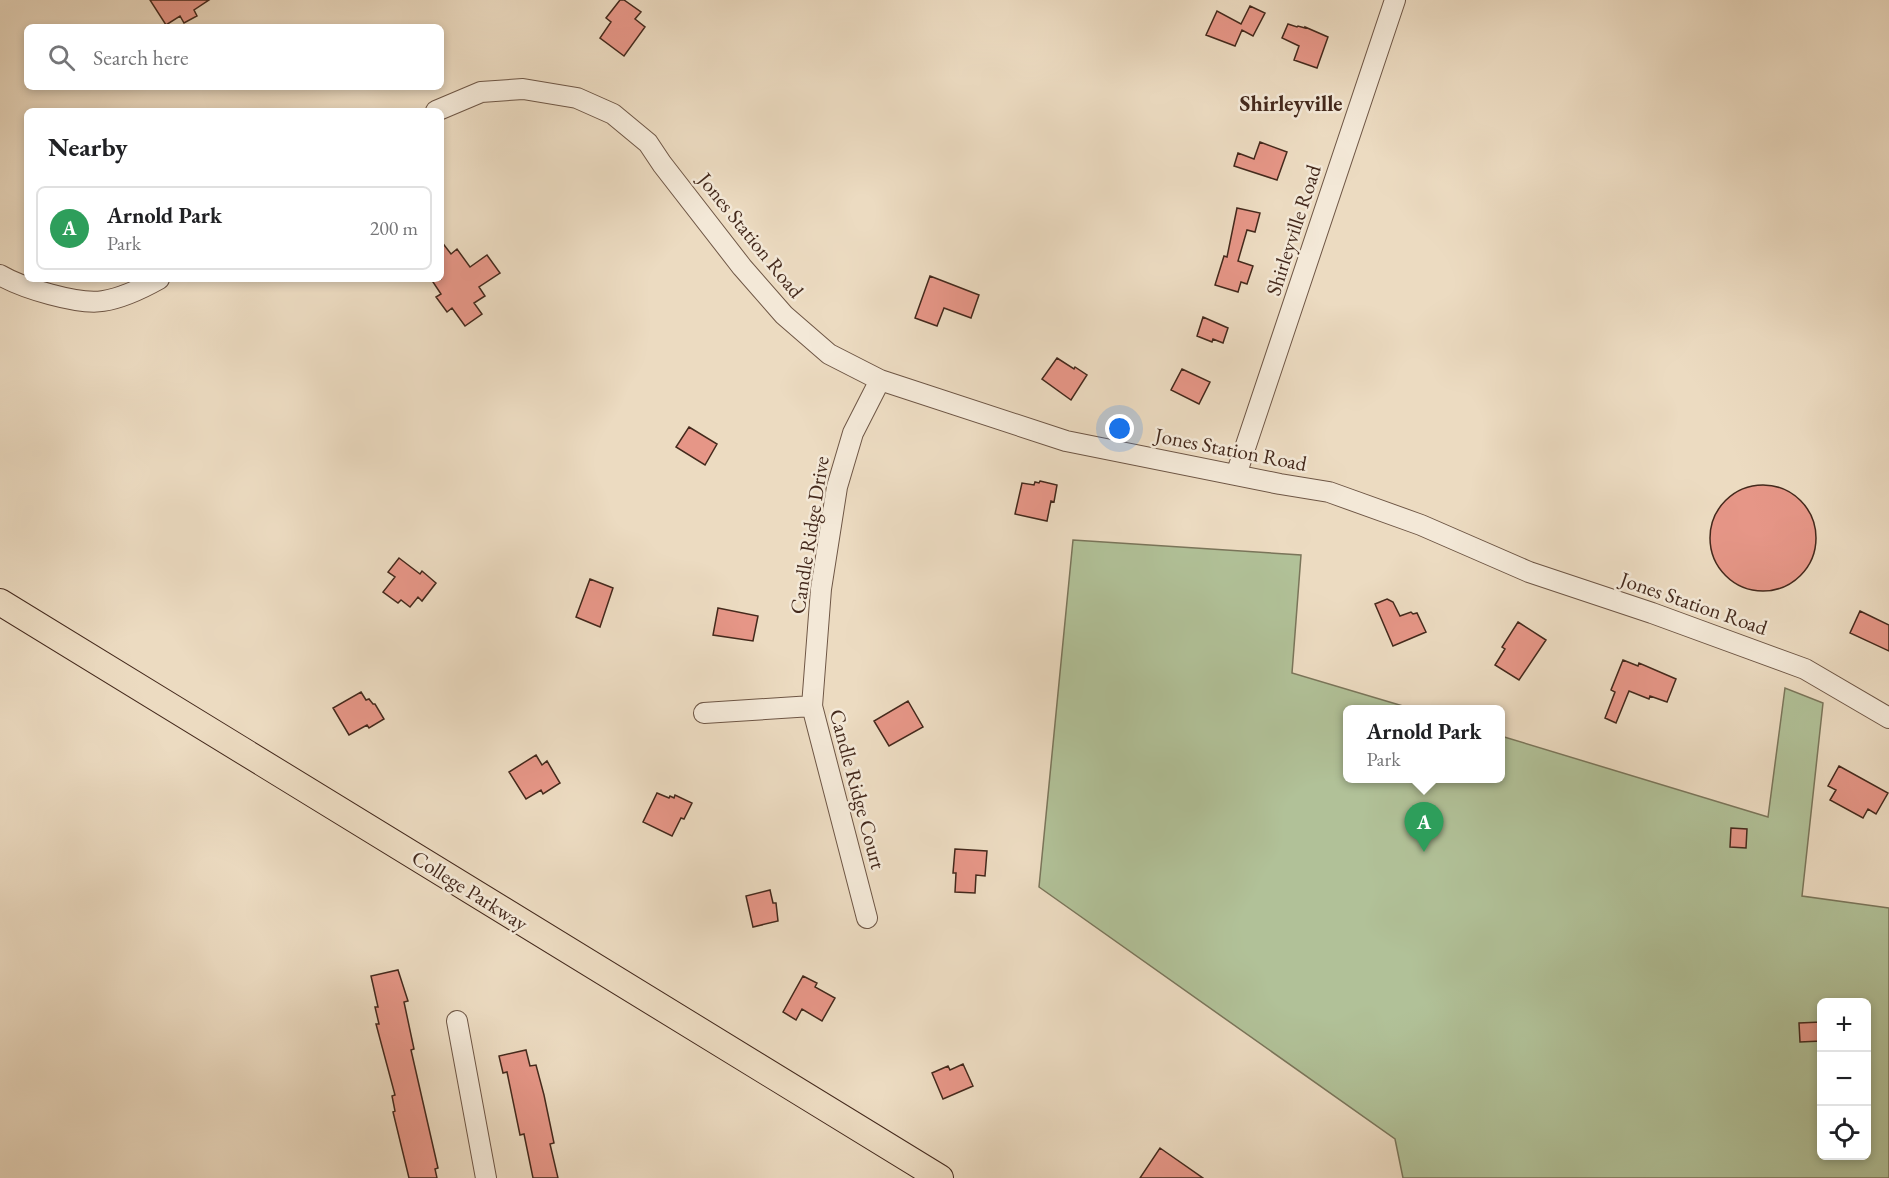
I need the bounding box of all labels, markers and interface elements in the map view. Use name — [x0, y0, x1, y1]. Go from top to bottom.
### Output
search box — [24, 24, 444, 90]
icon: search — [45, 41, 78, 74]
text: Search here — [93, 43, 188, 72]
district label: Shirleyville — [1240, 89, 1342, 118]
text: Nearby — [48, 130, 128, 164]
street label: Shirleyville Road — [1259, 161, 1327, 299]
street label: Jones Station Road — [691, 165, 810, 304]
text: Arnold Park — [107, 201, 222, 230]
text: A — [62, 215, 77, 241]
text: 200 m — [370, 215, 418, 241]
text: Park — [107, 230, 141, 256]
your location — [1105, 414, 1134, 443]
street label: Jones Station Road — [1151, 421, 1309, 477]
street label: Candle Ridge Drive — [783, 454, 835, 616]
street label: Jones Station Road — [1615, 565, 1772, 641]
popup — [1343, 705, 1505, 783]
street label: Candle Ridge Court — [824, 706, 892, 872]
text: Arnold Park — [1367, 717, 1481, 746]
text: Park — [1367, 746, 1401, 772]
pin: A — [1404, 802, 1444, 852]
street label: College Parkway — [407, 844, 534, 937]
map controls — [1817, 998, 1871, 1160]
button: + — [1817, 998, 1871, 1052]
button: − — [1817, 1052, 1871, 1106]
button: locate — [1817, 1106, 1871, 1160]

